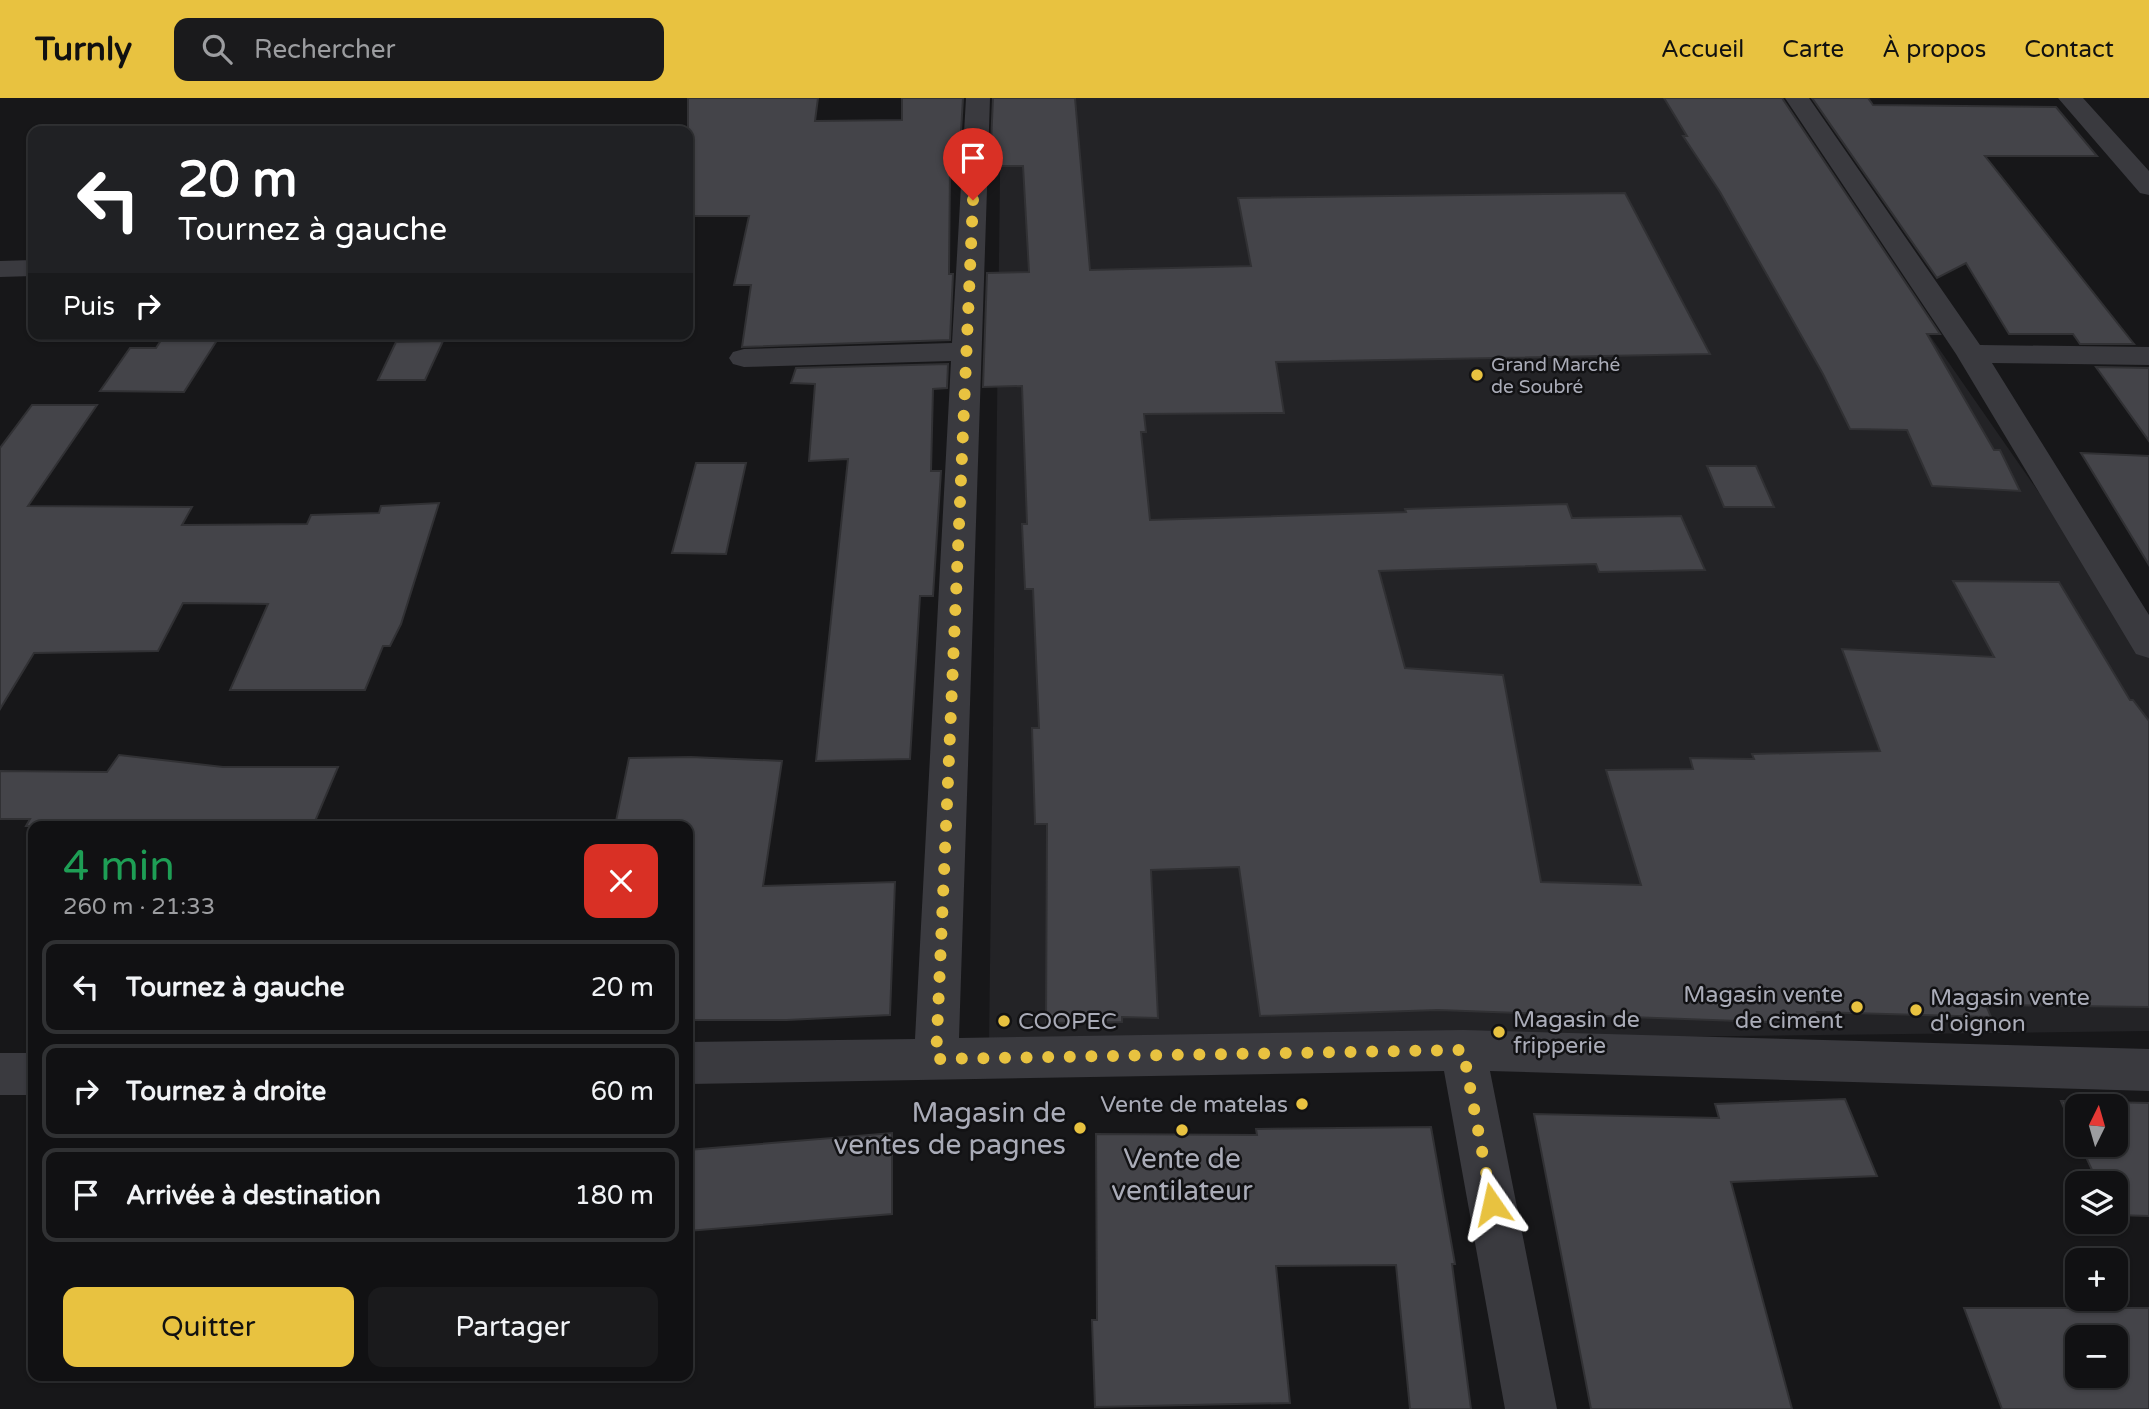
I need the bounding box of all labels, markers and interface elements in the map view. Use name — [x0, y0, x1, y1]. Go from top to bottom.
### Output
search box — [174, 18, 664, 81]
text: Turnly — [35, 30, 132, 69]
icon: search — [198, 30, 236, 68]
text: Rechercher — [254, 34, 395, 65]
text: Accueil — [1661, 35, 1744, 64]
text: Carte — [1782, 35, 1844, 64]
text: À propos — [1882, 35, 1986, 64]
text: Contact — [2024, 35, 2114, 64]
pin — [943, 128, 1003, 200]
icon: arrive — [954, 139, 992, 177]
text: 20 m — [178, 151, 297, 210]
icon: left — [63, 154, 154, 245]
text: Tournez à gauche — [178, 211, 447, 249]
icon: right — [129, 287, 167, 325]
text: Puis — [63, 291, 115, 322]
place label: Grand Marché de Soubré — [1491, 354, 1620, 398]
marker: Grand Marché de Soubré — [1469, 367, 1485, 383]
text: 4 min — [63, 841, 175, 892]
button: close — [584, 844, 658, 918]
text: 260 m · 21:33 — [63, 893, 215, 921]
icon: left — [67, 968, 105, 1006]
text: Tournez à gauche — [126, 972, 345, 1003]
text: 20 m — [591, 972, 654, 1003]
place label: Magasin vente de ciment — [1683, 981, 1843, 1035]
place label: Magasin vente d'oignon — [1930, 984, 2090, 1038]
marker: Magasin vente de ciment — [1849, 999, 1865, 1015]
marker: Magasin vente d'oignon — [1908, 1002, 1924, 1018]
place label: Magasin de fripperie — [1513, 1006, 1640, 1060]
place label: COOPEC — [1018, 1008, 1117, 1036]
marker: COOPEC — [996, 1013, 1012, 1029]
marker: Magasin de fripperie — [1491, 1024, 1507, 1040]
icon: right — [67, 1072, 105, 1110]
text: Tournez à droite — [126, 1076, 326, 1107]
text: 60 m — [591, 1076, 654, 1107]
place label: Vente de matelas — [1100, 1091, 1288, 1119]
north arrow — [2065, 1094, 2128, 1157]
map controls — [2065, 1094, 2128, 1388]
place label: Magasin de ventes de pagnes — [834, 1096, 1066, 1162]
marker: Vente de matelas — [1294, 1096, 1310, 1112]
marker: Magasin de ventes de pagnes — [1072, 1120, 1088, 1136]
marker: Vente de ventilateur — [1174, 1122, 1190, 1138]
place label: Vente de ventilateur — [1111, 1142, 1253, 1208]
position arrow — [1455, 1167, 1529, 1241]
button: layers — [2065, 1171, 2128, 1234]
icon: arrive — [67, 1176, 105, 1214]
text: Arrivée à destination — [126, 1180, 381, 1211]
text: 180 m — [574, 1180, 654, 1211]
button: + — [2065, 1248, 2128, 1311]
button: Quitter — [63, 1287, 354, 1367]
button: Partager — [368, 1287, 658, 1367]
button: − — [2065, 1325, 2128, 1388]

